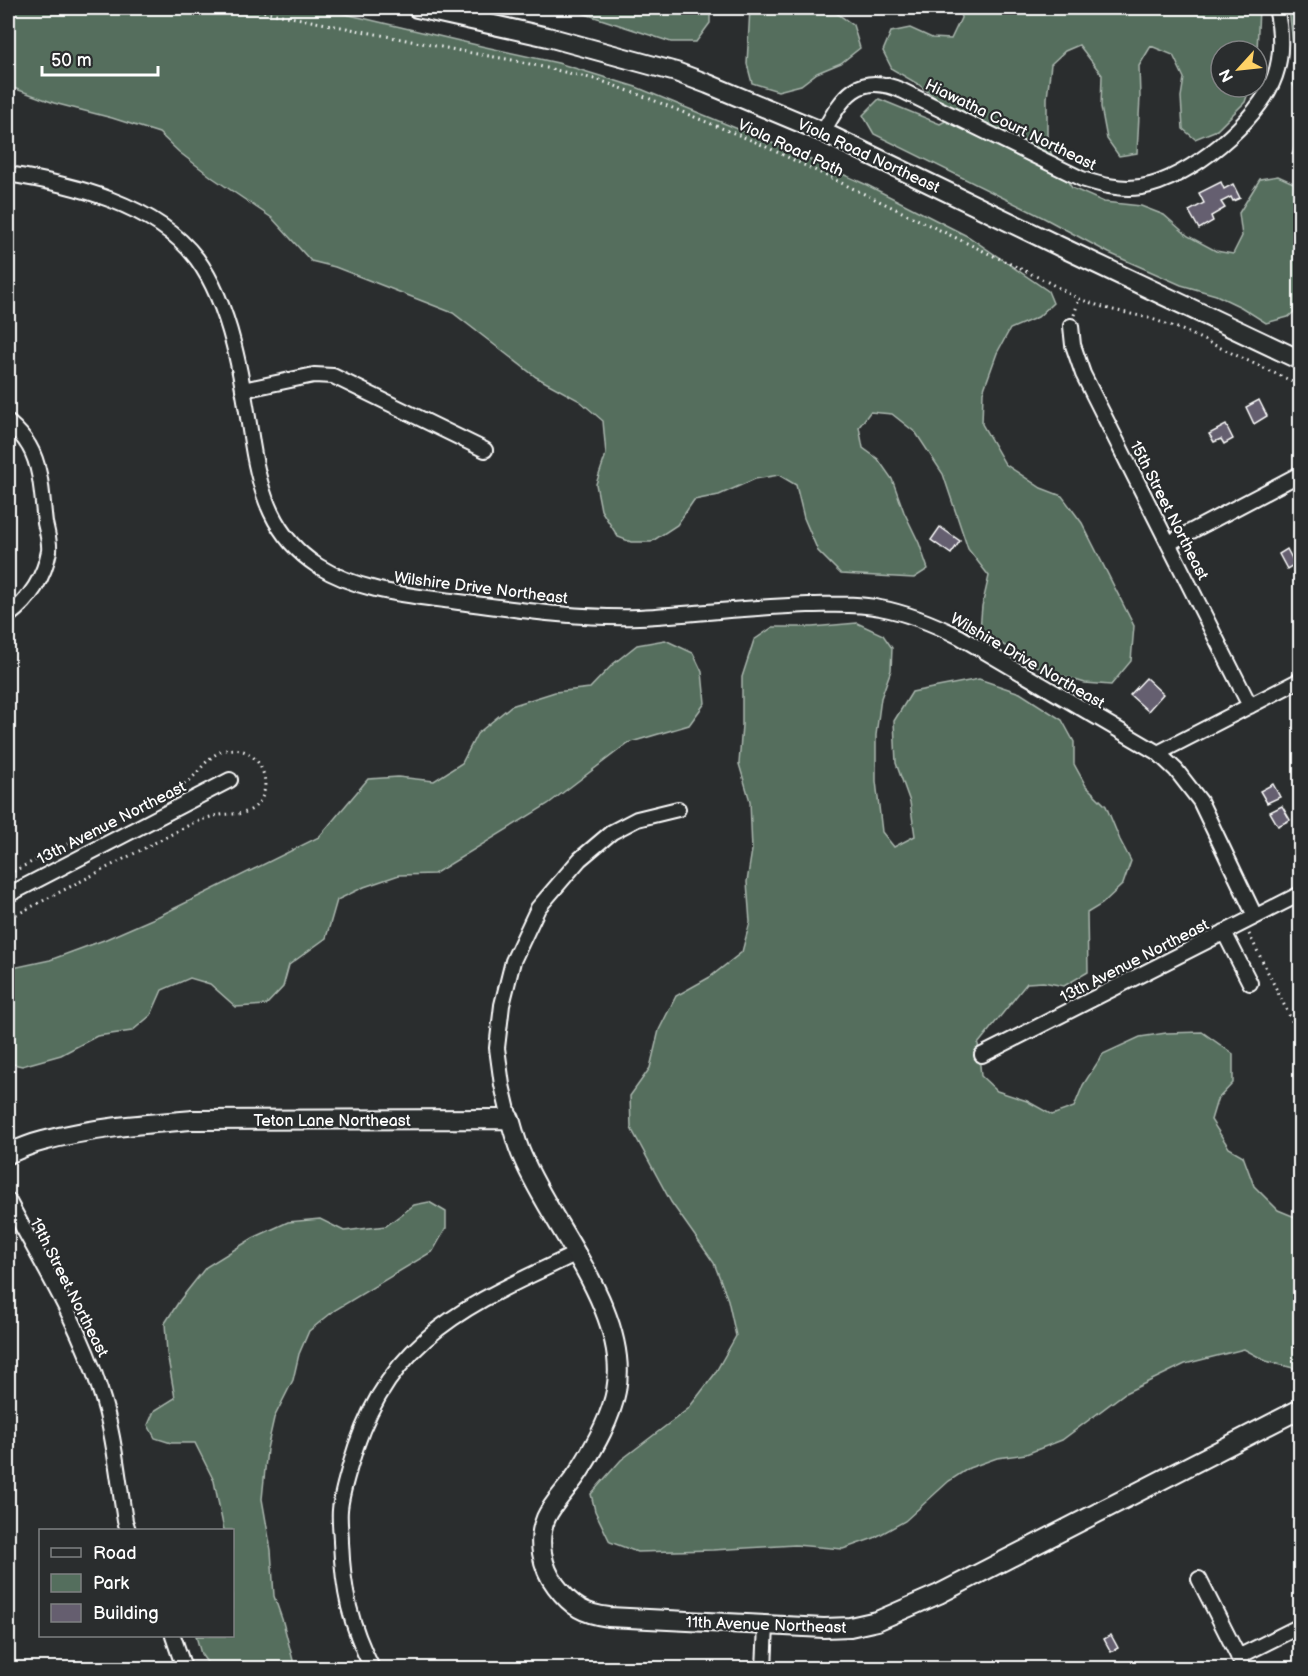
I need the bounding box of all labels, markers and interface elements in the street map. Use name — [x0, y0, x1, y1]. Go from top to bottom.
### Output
scale bar — [42, 39, 158, 77]
north arrow — [1209, 39, 1269, 99]
text: 50 m — [51, 50, 92, 71]
text: N — [1216, 65, 1238, 85]
street label: Hiawatha Court Northeast — [922, 76, 1099, 175]
street label: Viola Road Path — [734, 115, 847, 181]
street label: Viola Road Northeast — [794, 115, 943, 198]
street label: 15th Street Northeast — [1125, 438, 1212, 583]
street label: Wilshire Drive Northeast — [393, 568, 569, 609]
street label: Wilshire Drive Northeast — [947, 609, 1108, 713]
street label: 13th Avenue Northeast — [34, 778, 189, 869]
street label: 13th Avenue Northeast — [1057, 916, 1212, 1007]
street label: Teton Lane Northeast — [253, 1112, 411, 1131]
street label: 19th Street Northeast — [25, 1215, 112, 1361]
legend — [39, 1529, 234, 1637]
text: Road — [93, 1543, 137, 1564]
text: Park — [93, 1573, 129, 1594]
text: Building — [93, 1603, 159, 1624]
street label: 11th Avenue Northeast — [685, 1613, 847, 1638]

